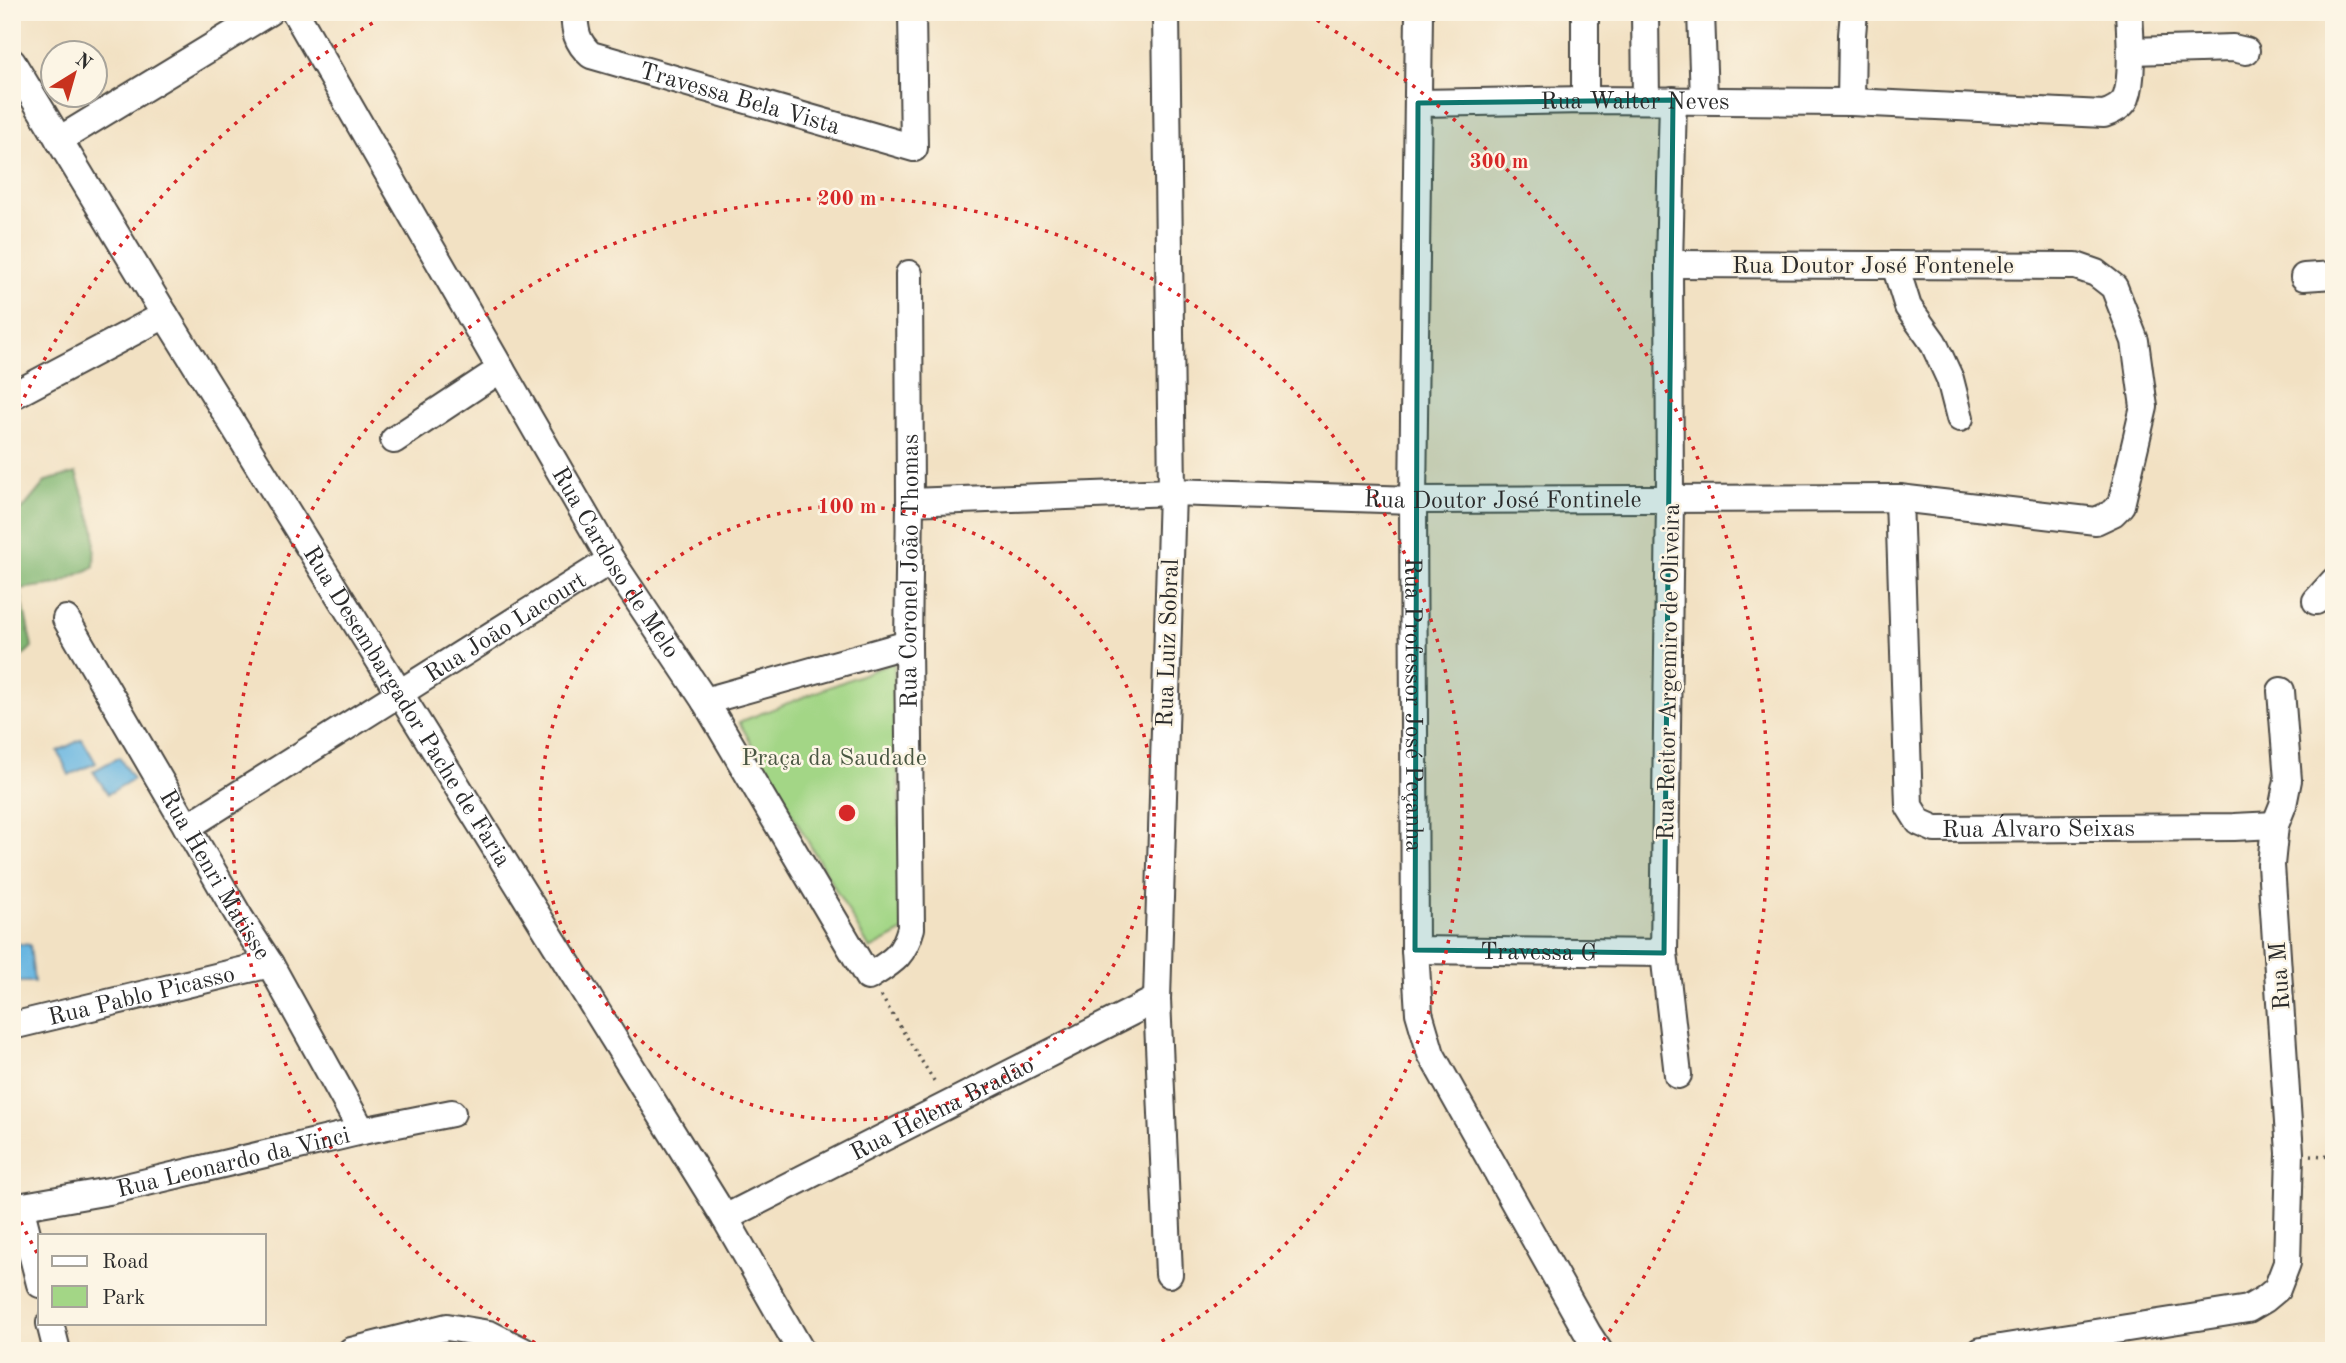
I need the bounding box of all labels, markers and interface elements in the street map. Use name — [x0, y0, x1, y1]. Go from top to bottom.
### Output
north arrow — [38, 38, 108, 108]
text: N — [71, 50, 95, 75]
street label: Travessa Bela Vista — [636, 60, 843, 140]
street label: Rua Walter Neves — [1540, 90, 1730, 115]
text: 300 m — [1469, 152, 1529, 173]
text: 200 m — [817, 189, 877, 210]
street label: Rua Doutor José Fontenele — [1732, 255, 2014, 279]
street label: Rua Coronel João Thomas — [898, 434, 924, 708]
street label: Rua Cardoso de Melo — [546, 464, 683, 663]
street label: Rua Doutor José Fontinele — [1363, 488, 1642, 514]
text: 100 m — [817, 497, 877, 518]
street label: Rua Reitor Argemiro de Oliveira — [1655, 503, 1685, 841]
street label: Rua Desembargador Pache de Faria — [298, 543, 514, 872]
street label: Rua Luiz Sobral — [1154, 558, 1184, 728]
street label: Rua Professor José Peçanha — [1399, 558, 1425, 852]
street label: Rua João Lacourt — [421, 569, 591, 688]
park label: Praça da Saudade — [741, 747, 927, 771]
street label: Rua Henri Matisse — [154, 786, 274, 965]
centre of rings — [835, 801, 859, 825]
street label: Rua Álvaro Seixas — [1942, 815, 2135, 843]
street label: Travessa G — [1480, 941, 1598, 966]
street label: Rua M — [2267, 941, 2295, 1011]
street label: Rua Pablo Picasso — [46, 963, 237, 1031]
street label: Rua Helena Bradão — [847, 1053, 1038, 1166]
street label: Rua Leonardo da Vinci — [115, 1124, 352, 1203]
legend — [38, 1234, 266, 1324]
text: Road — [102, 1252, 149, 1273]
text: Park — [102, 1288, 145, 1309]

